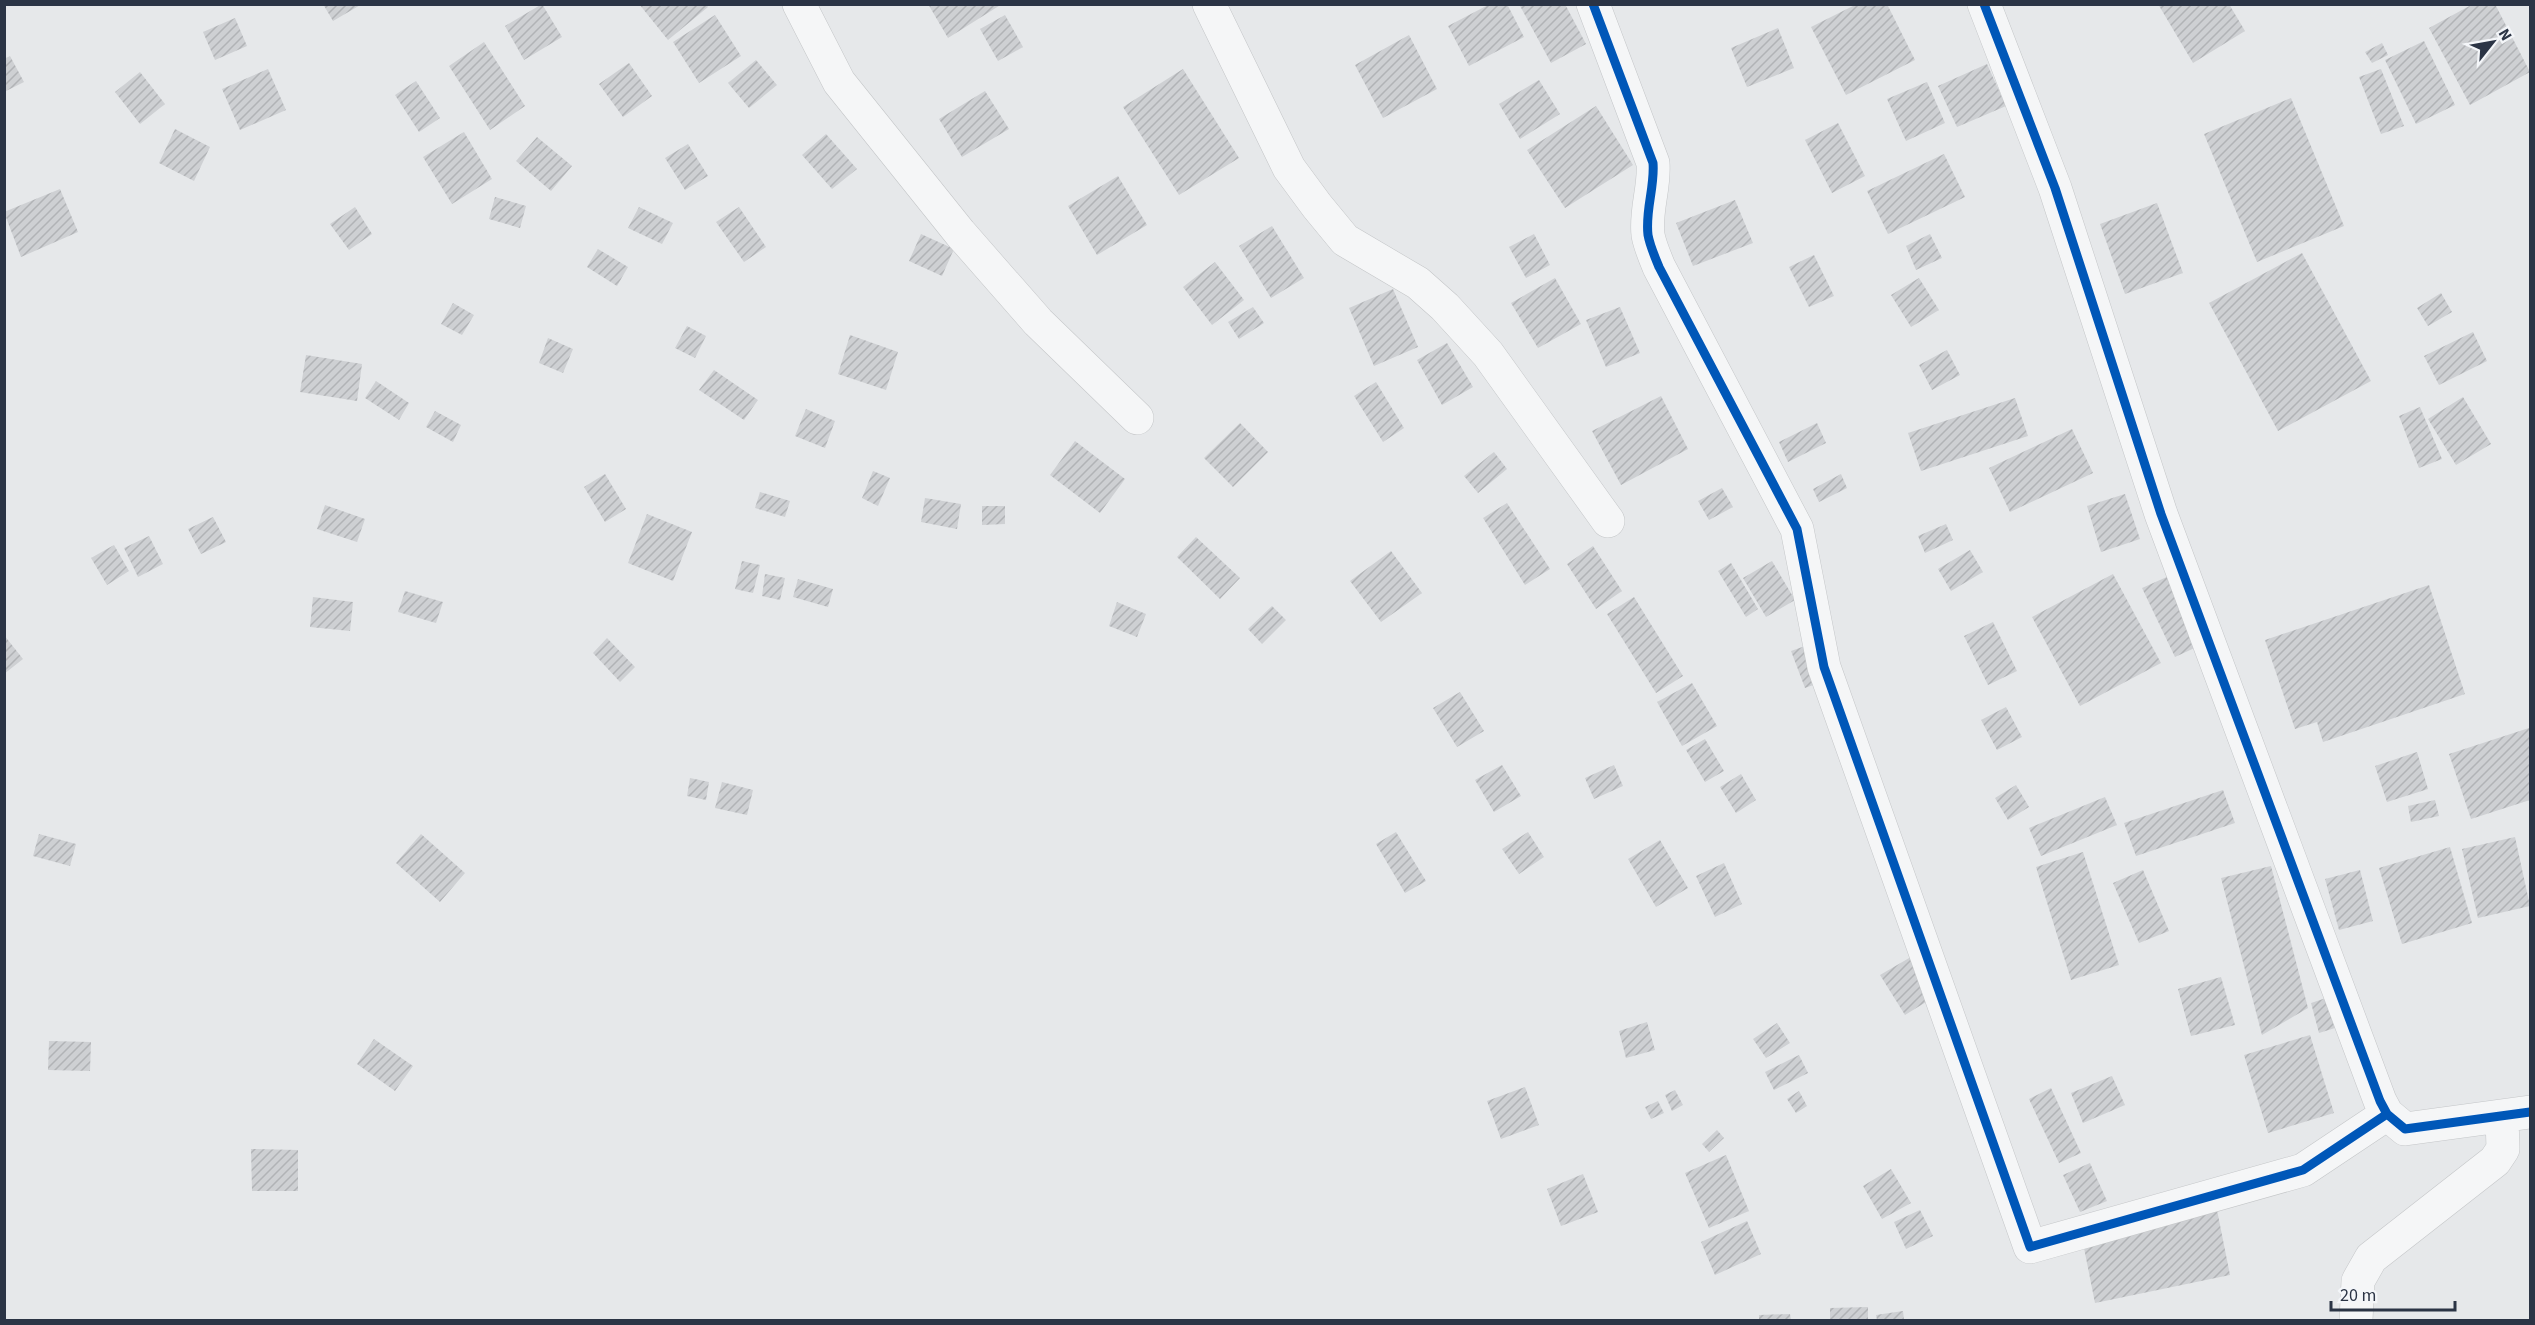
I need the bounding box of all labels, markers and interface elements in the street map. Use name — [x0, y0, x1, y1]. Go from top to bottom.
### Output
north arrow — [2463, 12, 2523, 72]
text: N — [2493, 25, 2517, 45]
scale bar — [2331, 1274, 2456, 1312]
text: 20 m — [2340, 1283, 2376, 1308]

